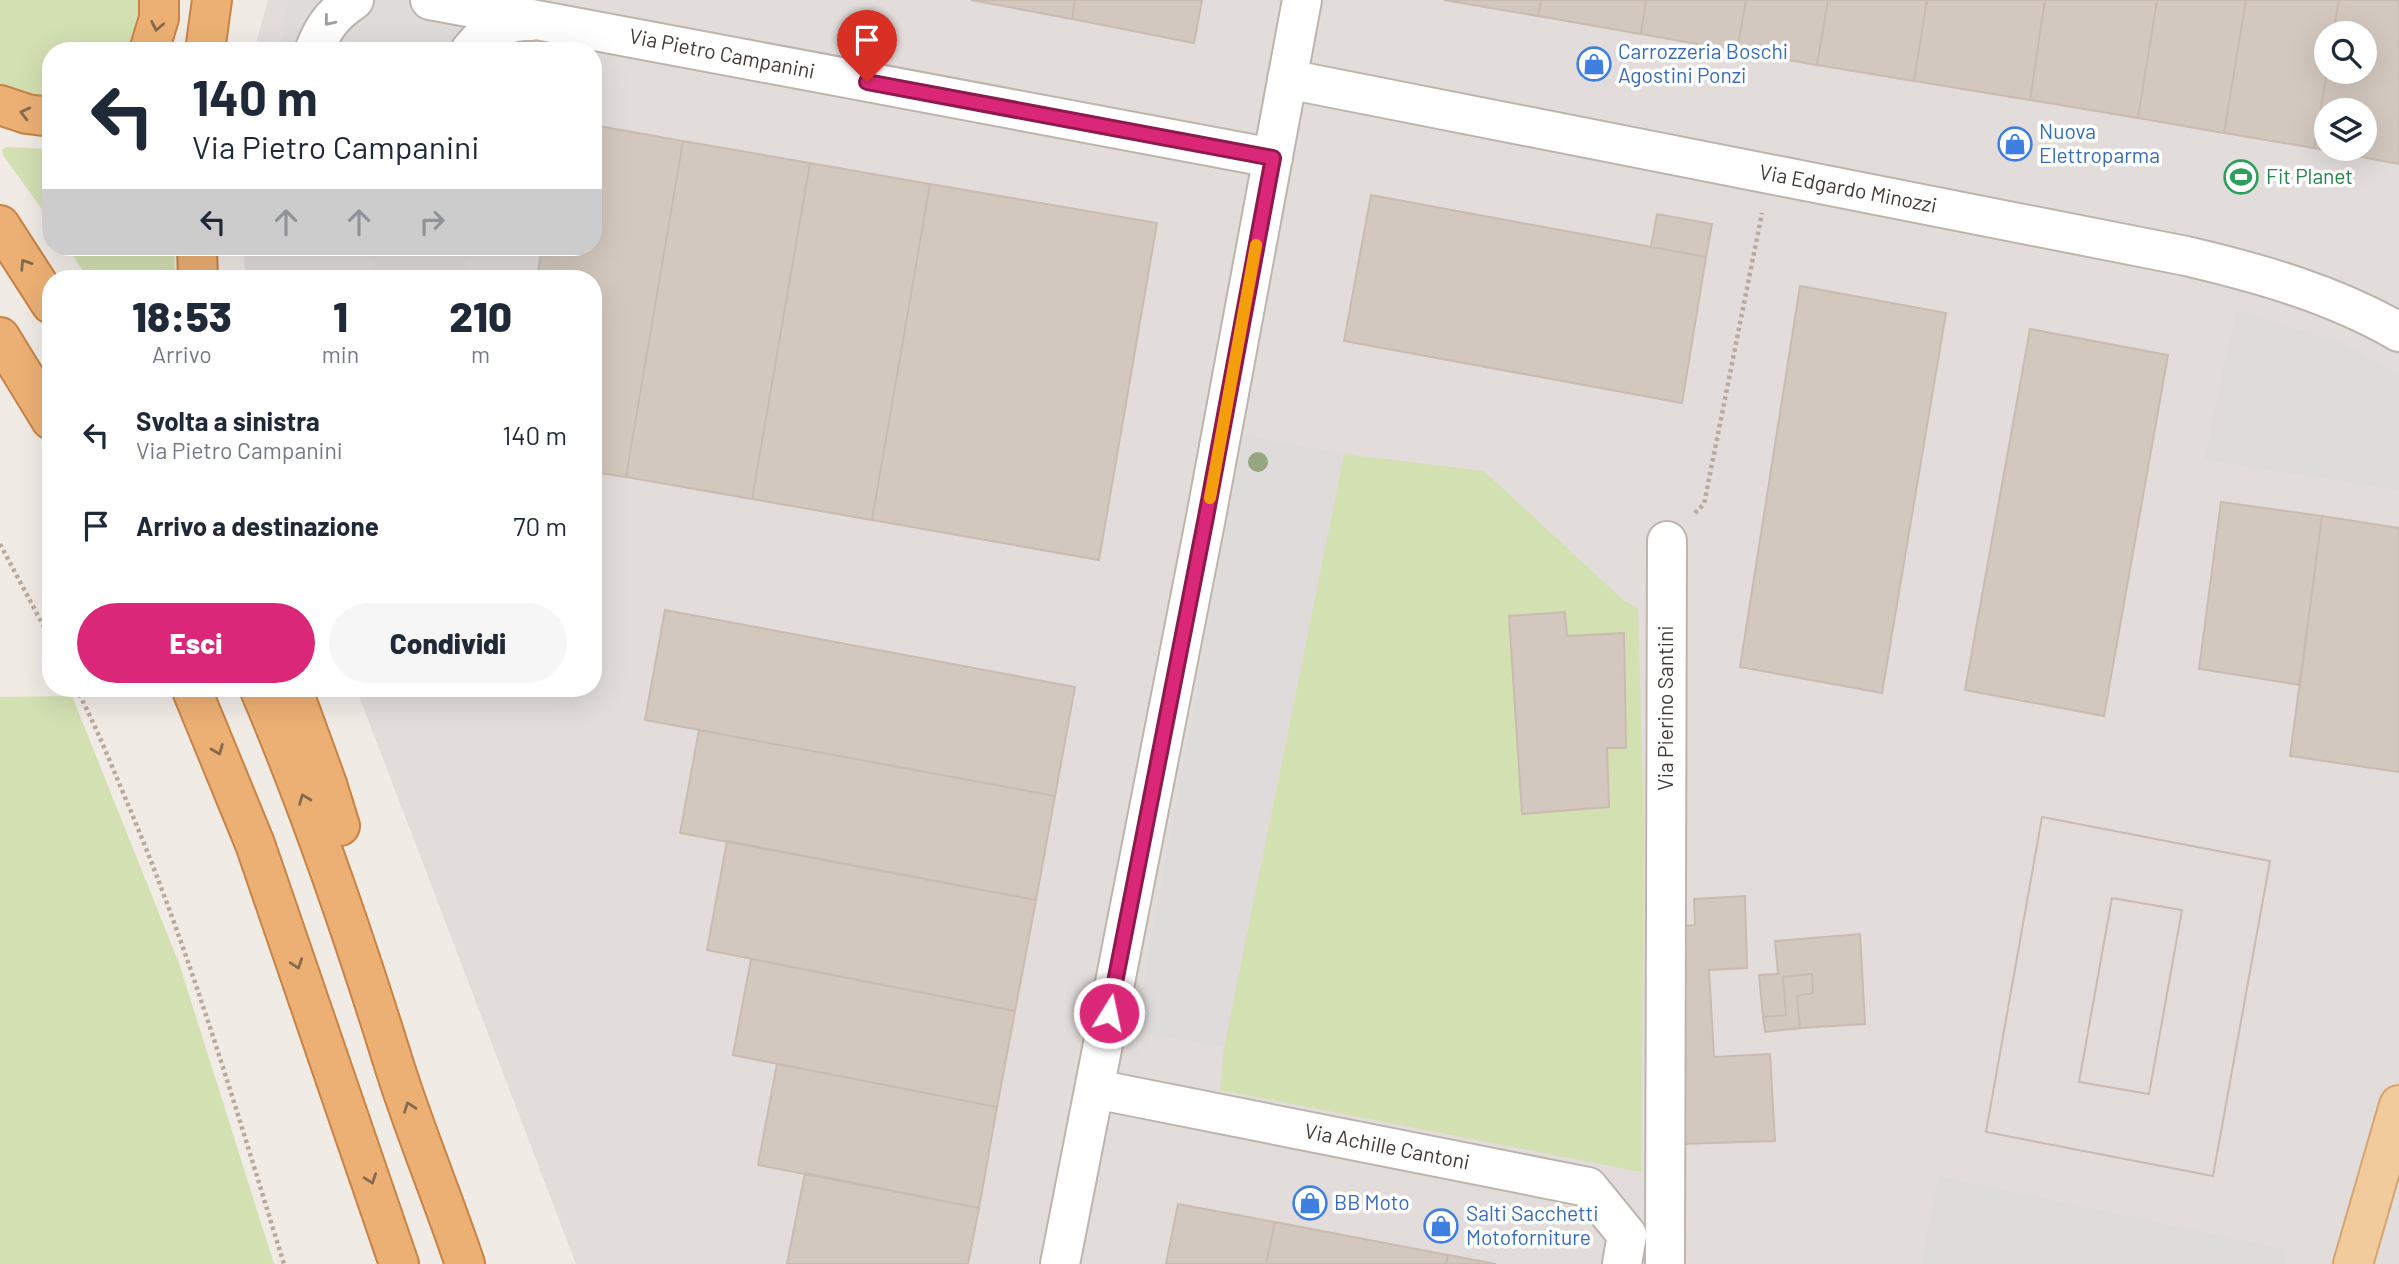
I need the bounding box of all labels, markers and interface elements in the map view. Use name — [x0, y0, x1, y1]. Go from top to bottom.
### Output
pin — [837, 10, 897, 82]
one-way arrow — [325, 13, 337, 26]
one-way arrow — [150, 20, 165, 32]
icon: arrive — [848, 21, 886, 59]
map controls — [2314, 21, 2377, 161]
button: search — [2314, 21, 2377, 84]
street label: Via Pietro Campanini — [627, 22, 817, 83]
place label: Carrozzeria Boschi Agostini Ponzi — [1618, 38, 1788, 87]
shop icon: Carrozzeria Boschi Agostini Ponzi — [1575, 45, 1613, 83]
text: 140 m — [192, 67, 318, 126]
icon: left — [77, 70, 168, 161]
button: layers — [2314, 98, 2377, 161]
one-way arrow — [19, 106, 31, 121]
place label: Nuova Elettroparma — [2039, 118, 2160, 167]
shop icon: Nuova Elettroparma — [1996, 125, 2034, 163]
text: Via Pietro Campanini — [192, 127, 480, 165]
street label: Via Edgardo Minozzi — [1757, 158, 1939, 217]
sports icon: Fit Planet — [2222, 158, 2260, 196]
place label: Fit Planet — [2266, 163, 2353, 188]
icon: left — [194, 203, 232, 241]
icon: ahead — [267, 203, 305, 241]
icon: ahead — [340, 203, 378, 241]
icon: right — [413, 203, 451, 241]
one-way arrow — [21, 259, 34, 272]
text: 18:53 — [132, 290, 232, 340]
text: 1 — [333, 290, 348, 340]
text: 210 — [449, 290, 512, 340]
text: Arrivo — [152, 340, 212, 368]
text: min — [322, 340, 359, 368]
text: m — [471, 340, 490, 368]
text: Svolta a sinistra — [136, 405, 320, 436]
icon: left — [77, 416, 115, 454]
text: 140 m — [502, 419, 567, 450]
text: Via Pietro Campanini — [136, 436, 343, 464]
icon: arrive — [77, 507, 115, 545]
text: Arrivo a destinazione — [136, 510, 379, 541]
text: 70 m — [513, 510, 567, 541]
button: Esci — [77, 603, 315, 683]
button: Condividi — [329, 603, 567, 683]
street label: Via Pierino Santini — [1652, 625, 1677, 791]
one-way arrow — [210, 744, 224, 756]
one-way arrow — [299, 794, 313, 806]
one-way arrow — [289, 957, 303, 969]
position arrow — [1072, 976, 1146, 1050]
one-way arrow — [404, 1102, 418, 1114]
street label: Via Achille Cantoni — [1303, 1117, 1472, 1174]
one-way arrow — [363, 1172, 377, 1185]
shop icon: BB Moto — [1291, 1184, 1329, 1222]
place label: BB Moto — [1334, 1189, 1410, 1214]
place label: Salti Sacchetti Motoforniture — [1466, 1200, 1599, 1249]
shop icon: Salti Sacchetti Motoforniture — [1422, 1207, 1460, 1245]

